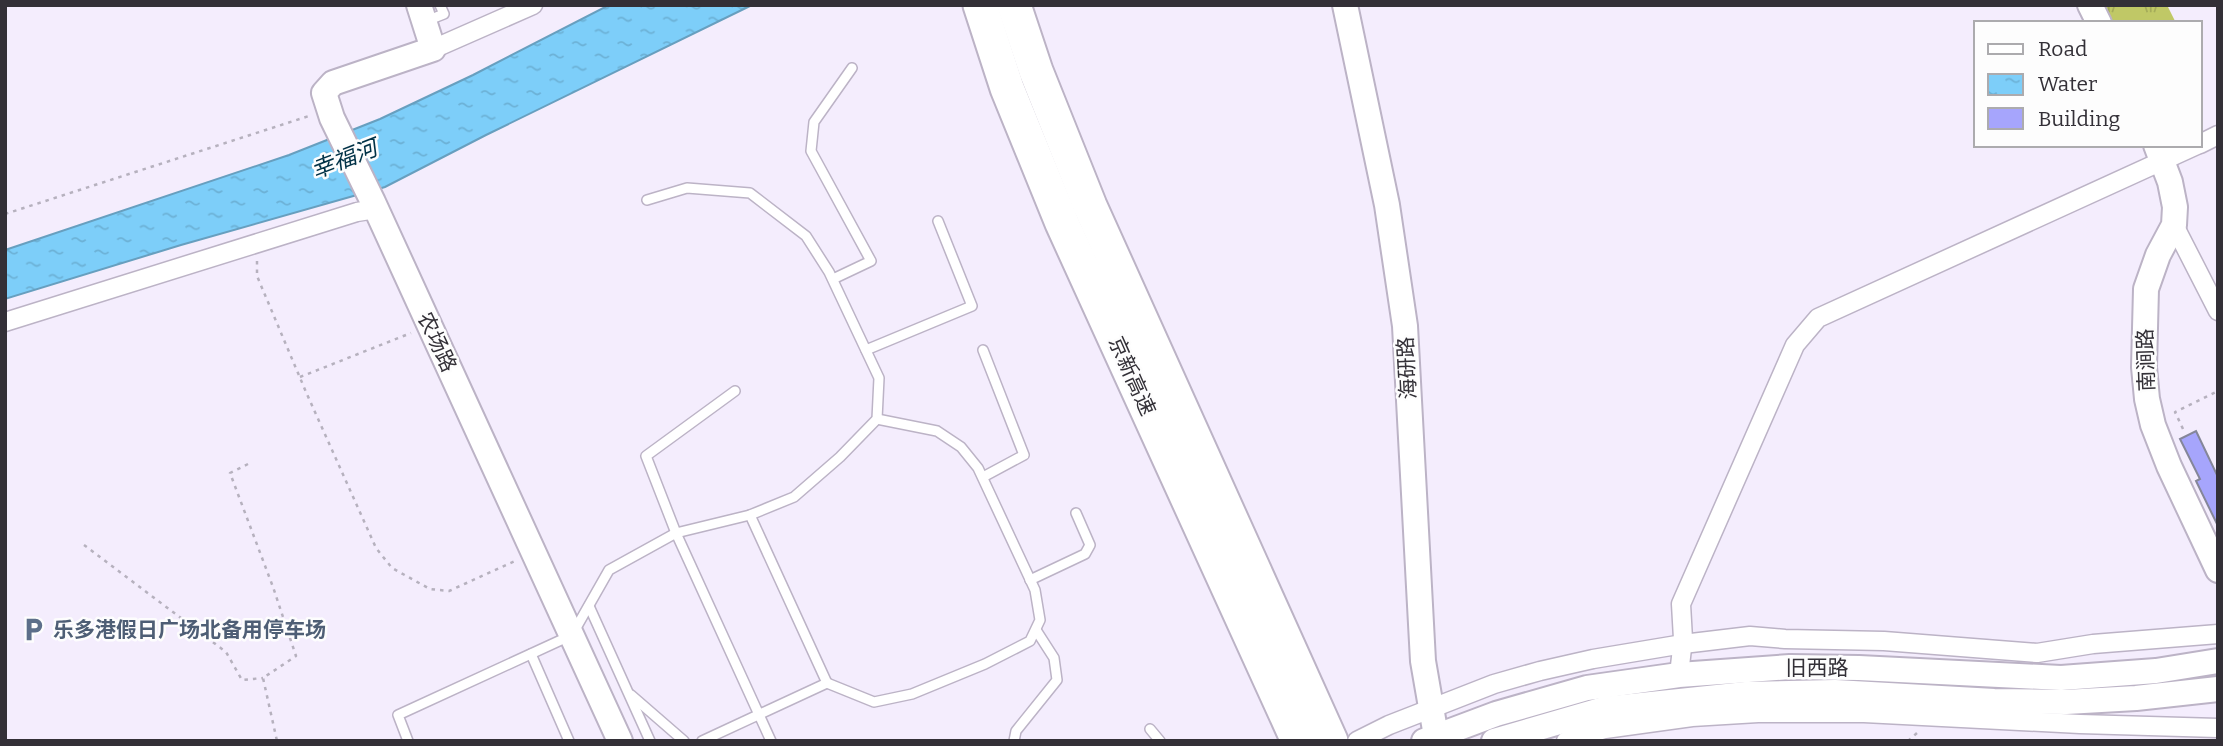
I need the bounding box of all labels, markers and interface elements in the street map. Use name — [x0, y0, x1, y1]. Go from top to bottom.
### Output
legend — [1974, 21, 2202, 147]
text: Road — [2038, 36, 2087, 62]
text: Water — [2038, 71, 2097, 97]
text: Building — [2038, 106, 2121, 132]
water label: 幸福河 — [307, 132, 385, 184]
street label: 农场路 — [412, 308, 462, 376]
street label: 南涧路 — [2132, 328, 2160, 392]
street label: 京新高速 — [1103, 332, 1161, 420]
street label: 海研路 — [1392, 336, 1422, 400]
parking icon: 乐多港假日广场北备用停车场 — [19, 616, 47, 644]
place label: 乐多港假日广场北备用停车场 — [53, 617, 326, 643]
street label: 旧西路 — [1786, 655, 1849, 681]

